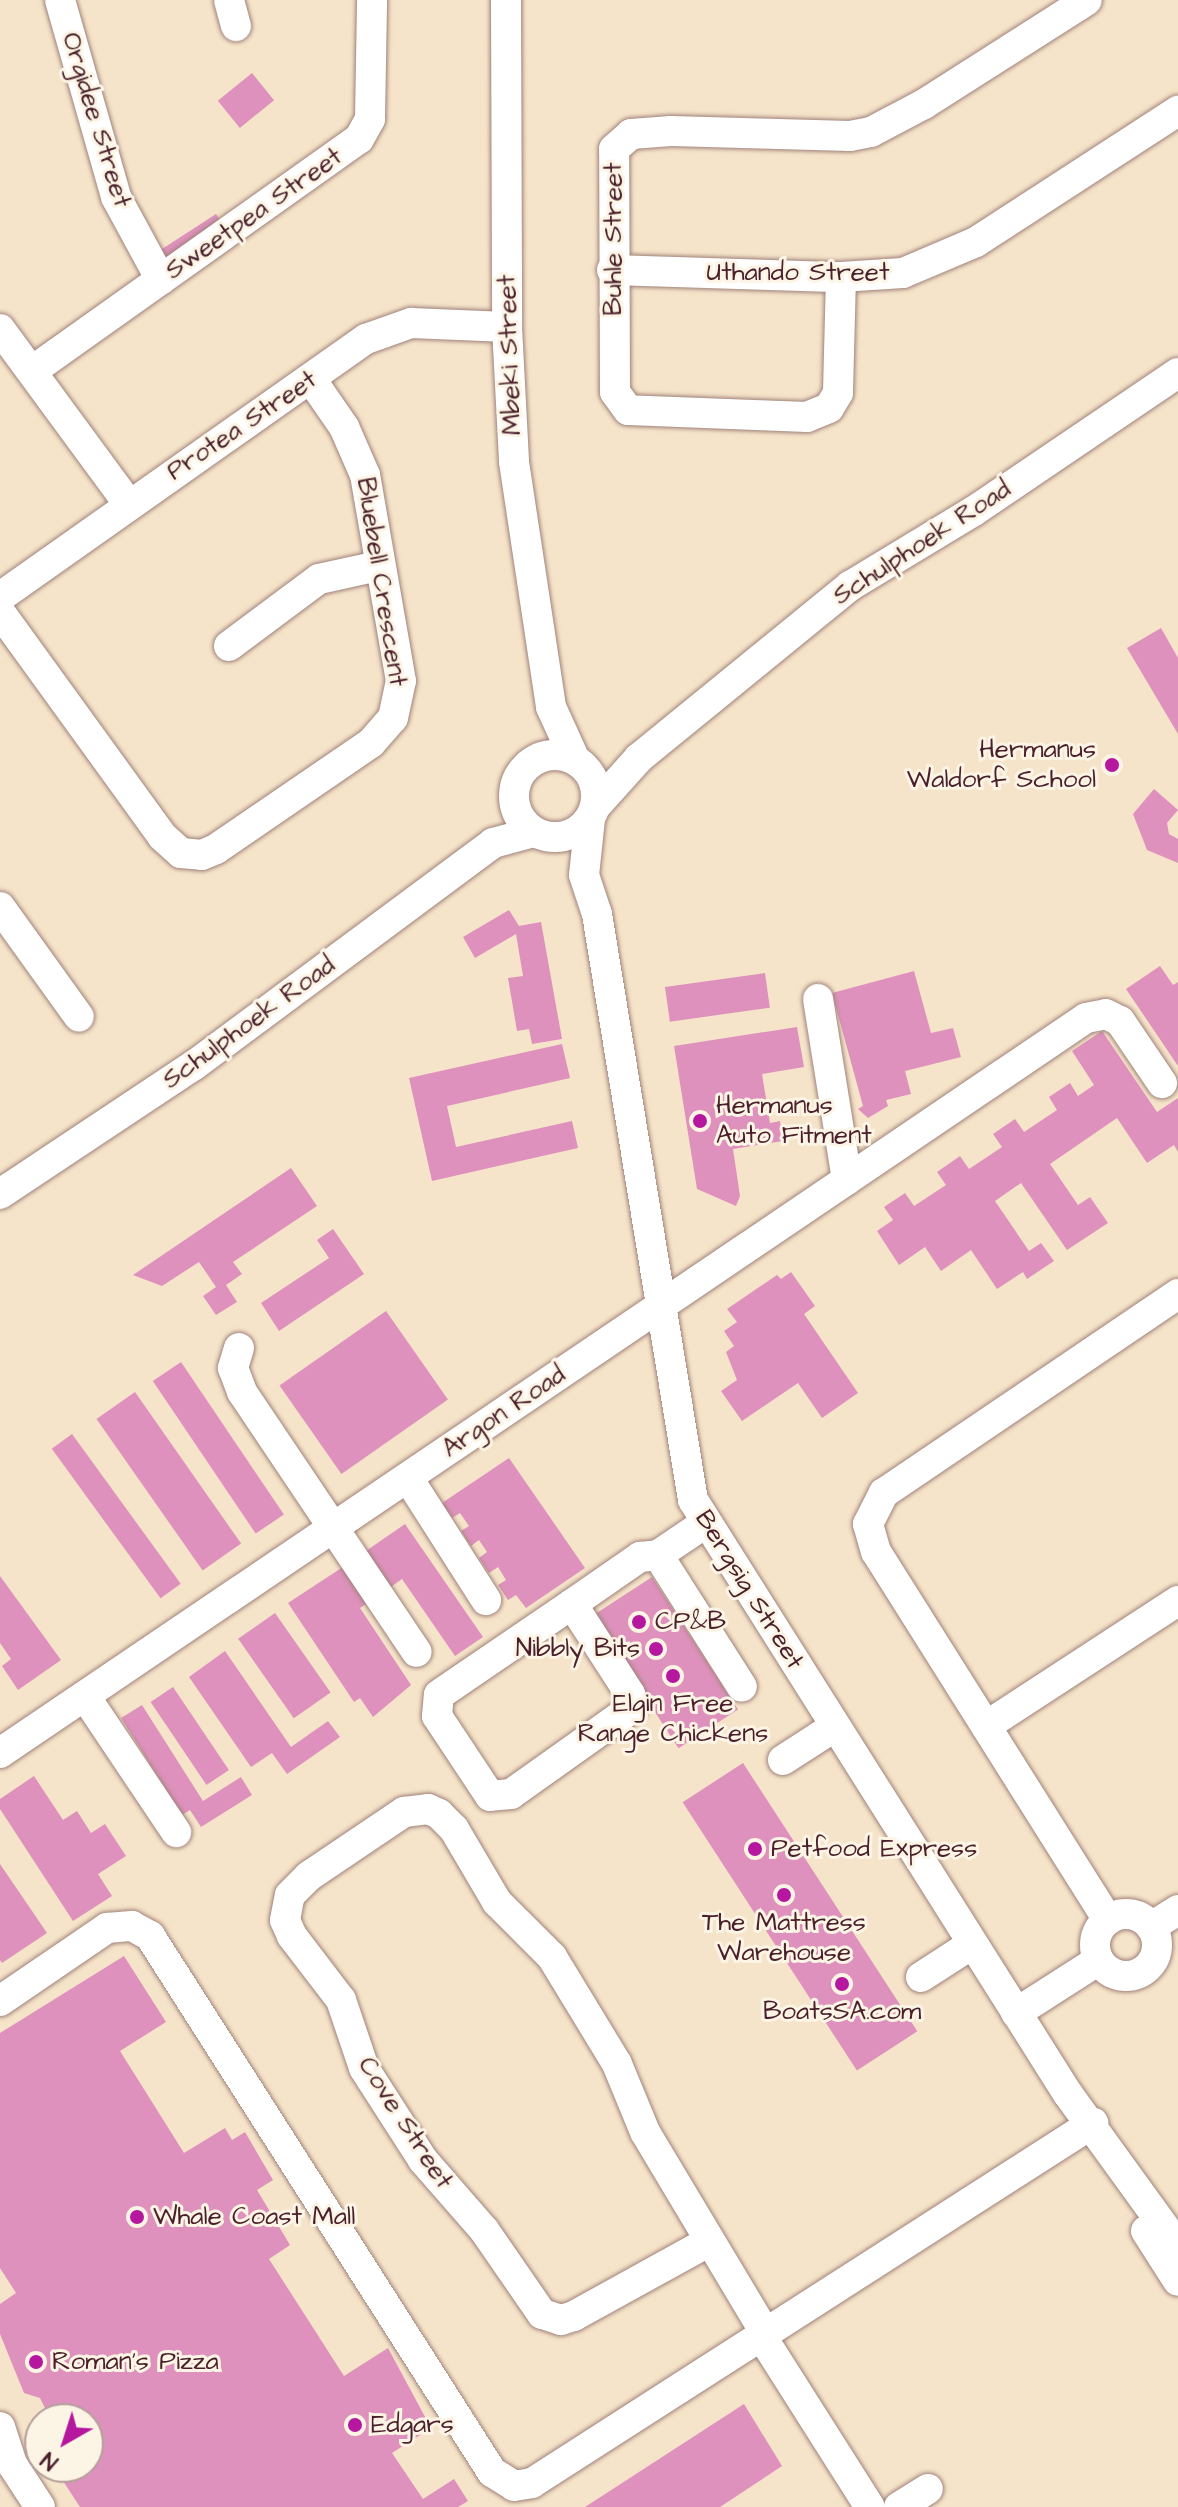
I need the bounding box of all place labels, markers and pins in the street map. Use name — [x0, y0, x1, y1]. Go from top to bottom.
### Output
place label: Hermanus Waldorf School — [907, 734, 1096, 796]
marker: Hermanus Waldorf School — [1103, 756, 1121, 774]
place label: Hermanus Auto Fitment — [716, 1090, 872, 1152]
marker: Hermanus Auto Fitment — [691, 1112, 709, 1130]
place label: CP&B — [655, 1606, 726, 1638]
marker: CP&B — [630, 1613, 648, 1631]
place label: Nibbly Bits — [516, 1633, 640, 1665]
marker: Nibbly Bits — [647, 1640, 665, 1658]
marker: Elgin Free Range Chickens — [664, 1667, 682, 1685]
place label: Elgin Free Range Chickens — [578, 1688, 768, 1750]
place label: Petfood Express — [771, 1833, 977, 1865]
marker: Petfood Express — [746, 1840, 764, 1858]
marker: The Mattress Warehouse — [775, 1886, 793, 1904]
place label: The Mattress Warehouse — [702, 1907, 866, 1968]
marker: BoatsSA.com — [833, 1975, 851, 1993]
place label: BoatsSA.com — [763, 1996, 921, 2028]
place label: Whale Coast Mall — [153, 2201, 355, 2233]
marker: Whale Coast Mall — [128, 2208, 146, 2226]
place label: Roman's Pizza — [52, 2346, 219, 2378]
marker: Roman's Pizza — [27, 2353, 45, 2371]
place label: Edgars — [371, 2409, 454, 2441]
marker: Edgars — [346, 2416, 364, 2434]

